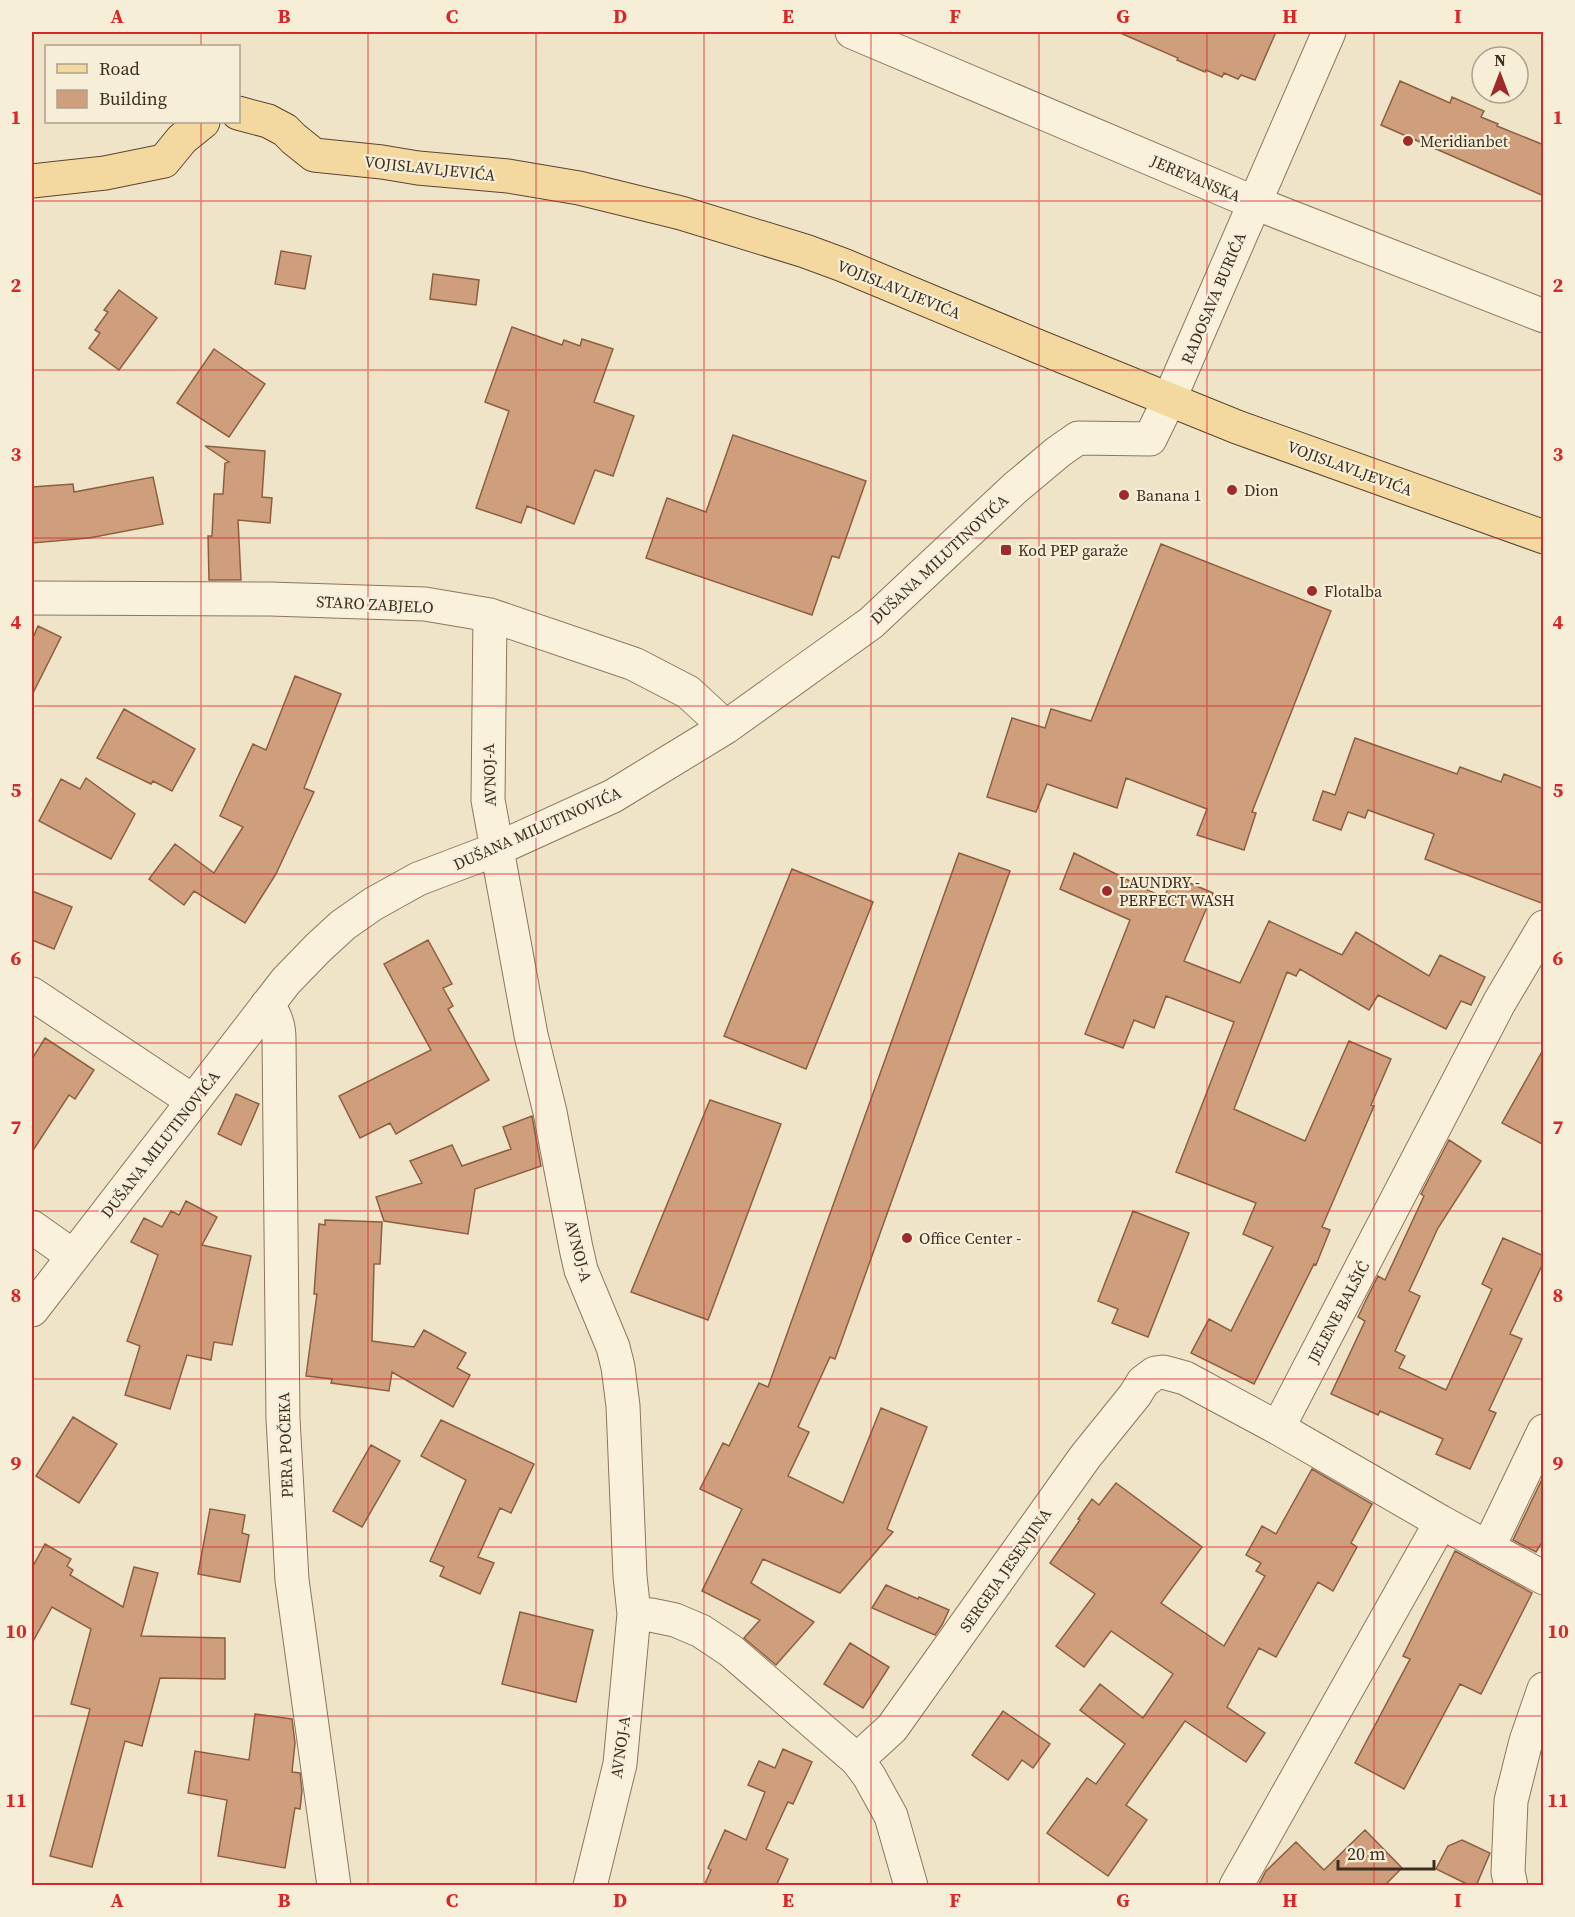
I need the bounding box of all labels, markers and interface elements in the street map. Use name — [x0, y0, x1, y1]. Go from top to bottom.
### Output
text: A — [110, 2, 124, 30]
text: B — [277, 2, 291, 30]
text: C — [446, 2, 458, 30]
text: D — [613, 2, 627, 30]
text: E — [782, 2, 794, 30]
text: F — [949, 2, 961, 30]
text: G — [1116, 2, 1130, 30]
text: H — [1282, 2, 1298, 30]
text: I — [1454, 2, 1462, 30]
legend — [45, 45, 240, 123]
north arrow — [1470, 45, 1530, 105]
text: N — [1494, 49, 1506, 71]
text: Road — [99, 56, 140, 81]
text: Building — [99, 86, 167, 111]
text: 1 — [11, 103, 21, 131]
text: 1 — [1553, 103, 1563, 131]
place label: Meridianbet — [1420, 130, 1509, 152]
marker: Meridianbet — [1401, 134, 1415, 148]
street label: JEREVANSKA — [1147, 149, 1245, 207]
street label: VOJISLAVLJEVIĆA — [363, 150, 497, 186]
street label: RADOSAVA BURIĆA — [1175, 228, 1251, 367]
street label: VOJISLAVLJEVIĆA — [834, 254, 965, 324]
text: 2 — [11, 271, 22, 299]
text: 2 — [1553, 271, 1564, 299]
street label: VOJISLAVLJEVIĆA — [1284, 435, 1416, 501]
text: 3 — [11, 440, 22, 468]
text: 3 — [1553, 440, 1564, 468]
place label: Dion — [1244, 479, 1279, 501]
marker: Dion — [1225, 483, 1239, 497]
place label: Banana 1 — [1136, 484, 1201, 506]
marker: Banana 1 — [1117, 488, 1131, 502]
street label: DUŠANA MILUTINOVIĆA — [865, 489, 1013, 629]
place label: Kod PEP garaže — [1018, 539, 1128, 561]
marker: Kod PEP garaže — [999, 543, 1013, 557]
place label: Flotalba — [1324, 580, 1383, 602]
marker: Flotalba — [1305, 584, 1319, 598]
street label: STARO ZABJELO — [316, 590, 434, 618]
text: 4 — [11, 608, 22, 636]
text: 4 — [1553, 608, 1564, 636]
street label: AVNOJ-A — [477, 743, 501, 807]
text: 5 — [11, 776, 22, 804]
text: 5 — [1553, 776, 1564, 804]
street label: DUŠANA MILUTINOVIĆA — [450, 781, 625, 875]
place label: LAUNDRY - PERFECT WASH — [1119, 871, 1235, 911]
marker: LAUNDRY - PERFECT WASH — [1100, 884, 1114, 898]
text: 6 — [11, 944, 22, 972]
text: 6 — [1553, 944, 1564, 972]
street label: DUŠANA MILUTINOVIĆA — [95, 1065, 225, 1222]
text: 7 — [11, 1113, 22, 1141]
text: 7 — [1553, 1113, 1564, 1141]
street label: AVNOJ-A — [560, 1218, 598, 1285]
place label: Office Center - — [919, 1227, 1021, 1249]
marker: Office Center - — [900, 1231, 914, 1245]
street label: JELENE BALŠIĆ — [1301, 1257, 1374, 1368]
text: 8 — [11, 1281, 21, 1309]
text: 8 — [1553, 1281, 1563, 1309]
street label: PERA POČEKA — [272, 1391, 298, 1498]
text: 9 — [11, 1449, 22, 1477]
text: 9 — [1553, 1449, 1564, 1477]
street label: SERGEJA JESENJINA — [954, 1503, 1056, 1636]
text: 10 — [5, 1617, 27, 1645]
text: 10 — [1547, 1617, 1569, 1645]
street label: AVNOJ-A — [605, 1714, 635, 1780]
text: 11 — [5, 1786, 27, 1814]
text: 11 — [1547, 1786, 1569, 1814]
scale bar — [1338, 1833, 1434, 1871]
text: 20 m — [1347, 1841, 1385, 1866]
text: A — [110, 1886, 124, 1914]
text: B — [277, 1886, 291, 1914]
text: C — [446, 1886, 458, 1914]
text: D — [613, 1886, 627, 1914]
text: E — [782, 1886, 794, 1914]
text: F — [949, 1886, 961, 1914]
text: G — [1116, 1886, 1130, 1914]
text: H — [1282, 1886, 1298, 1914]
text: I — [1454, 1886, 1462, 1914]

